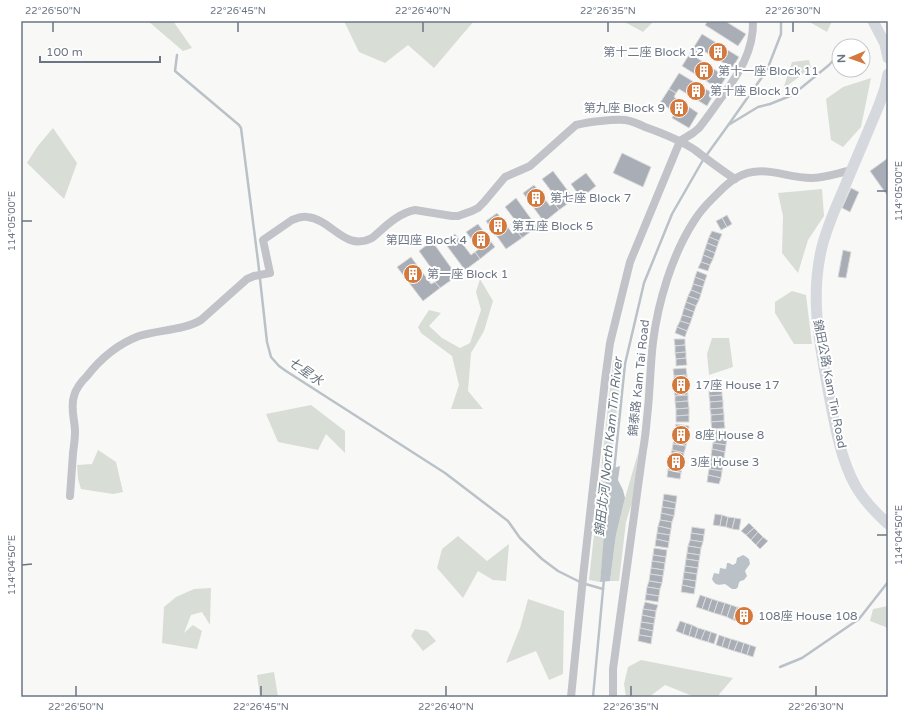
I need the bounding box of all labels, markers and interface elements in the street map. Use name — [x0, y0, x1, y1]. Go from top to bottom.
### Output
text: 22°26'50"N — [25, 5, 81, 17]
text: 22°26'45"N — [210, 5, 266, 17]
text: 22°26'40"N — [395, 5, 451, 17]
text: 22°26'35"N — [580, 5, 636, 17]
text: 22°26'30"N — [765, 5, 821, 17]
scale bar — [40, 38, 160, 64]
north arrow — [831, 38, 871, 78]
building icon: 第十二座 Block 12 — [707, 41, 729, 63]
text: 100 m — [46, 45, 83, 59]
place label: 第十二座 Block 12 — [603, 45, 704, 59]
text: N — [835, 54, 848, 63]
building icon: 第十一座 Block 11 — [693, 60, 715, 82]
place label: 第十一座 Block 11 — [718, 64, 819, 78]
building icon: 第十座 Block 10 — [685, 80, 707, 102]
place label: 第十座 Block 10 — [710, 84, 799, 98]
building icon: 第九座 Block 9 — [668, 97, 690, 119]
place label: 第九座 Block 9 — [584, 101, 665, 115]
text: 114°05'00"E — [893, 161, 905, 221]
building icon: 第七座 Block 7 — [525, 187, 547, 209]
text: 114°05'00"E — [6, 191, 18, 251]
place label: 第七座 Block 7 — [550, 191, 631, 205]
building icon: 第五座 Block 5 — [487, 215, 509, 237]
place label: 第五座 Block 5 — [512, 219, 593, 233]
building icon: 第四座 Block 4 — [470, 229, 492, 251]
place label: 第四座 Block 4 — [386, 233, 467, 247]
building icon: 第一座 Block 1 — [402, 263, 424, 285]
place label: 第一座 Block 1 — [427, 267, 508, 281]
street label: 錦田公路 Kam Tin Road — [811, 318, 849, 450]
street label: 錦泰路 Kam Tai Road — [626, 319, 652, 437]
water label: 七星水 — [285, 354, 327, 390]
water label: 錦田北河 North Kam Tin River — [592, 355, 627, 537]
building icon: 17座 House 17 — [670, 374, 692, 396]
place label: 17座 House 17 — [695, 378, 779, 392]
building icon: 8座 House 8 — [670, 424, 692, 446]
place label: 8座 House 8 — [695, 428, 764, 442]
building icon: 3座 House 3 — [665, 451, 687, 473]
place label: 3座 House 3 — [690, 455, 759, 469]
text: 114°04'50"E — [893, 505, 905, 565]
text: 114°04'50"E — [6, 535, 18, 595]
building icon: 108座 House 108 — [733, 605, 755, 627]
place label: 108座 House 108 — [758, 609, 858, 623]
text: 22°26'50"N — [48, 701, 104, 713]
text: 22°26'45"N — [233, 701, 289, 713]
text: 22°26'40"N — [418, 701, 474, 713]
text: 22°26'35"N — [603, 701, 659, 713]
text: 22°26'30"N — [788, 701, 844, 713]

